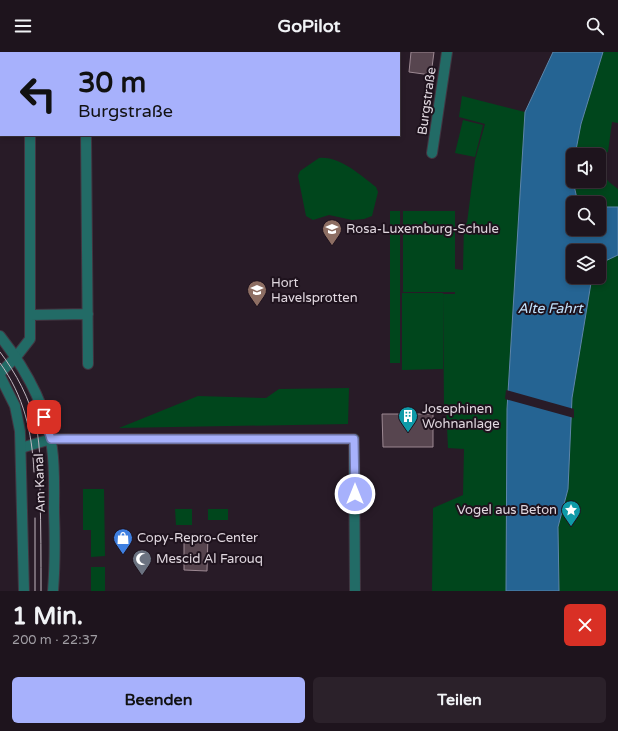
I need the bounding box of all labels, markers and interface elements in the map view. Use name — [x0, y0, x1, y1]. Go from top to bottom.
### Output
icon: menu — [12, 15, 34, 37]
text: GoPilot — [278, 15, 340, 37]
icon: search — [584, 15, 606, 37]
text: 30 m — [78, 66, 146, 100]
street label: Burgstraße — [414, 66, 440, 136]
icon: left — [12, 68, 64, 120]
text: Burgstraße — [78, 100, 173, 122]
map controls — [566, 148, 606, 284]
button: sound — [566, 148, 606, 188]
button: search — [566, 196, 606, 236]
school or university icon: Rosa-Luxemburg-Schule — [321, 218, 343, 246]
place label: Rosa-Luxemburg-Schule — [346, 221, 499, 237]
button: layers — [566, 244, 606, 284]
place label: Hort Havelsprotten — [271, 275, 358, 306]
school or university icon: Hort Havelsprotten — [246, 279, 268, 307]
water label: Alte Fahrt — [517, 300, 584, 317]
pin — [27, 400, 61, 434]
place label: Josephinen Wohnanlage — [422, 401, 500, 432]
building icon: Josephinen Wohnanlage — [397, 405, 419, 433]
icon: arrive — [33, 406, 55, 428]
street label: Am Kanal — [31, 453, 49, 513]
position arrow — [334, 473, 376, 515]
place icon: Vogel aus Beton — [560, 499, 582, 527]
place label: Vogel aus Beton — [457, 502, 557, 518]
shop icon: Copy-Repro-Center — [112, 527, 134, 555]
place label: Copy-Repro-Center — [137, 530, 258, 546]
mosque icon: Mescid Al Farouq — [131, 548, 153, 576]
place label: Mescid Al Farouq — [156, 551, 263, 567]
text: 1 Min. — [12, 602, 83, 631]
button: close — [564, 604, 606, 646]
text: 200 m · 22:37 — [12, 632, 98, 648]
button: Beenden — [12, 677, 305, 723]
button: Teilen — [313, 677, 606, 723]

